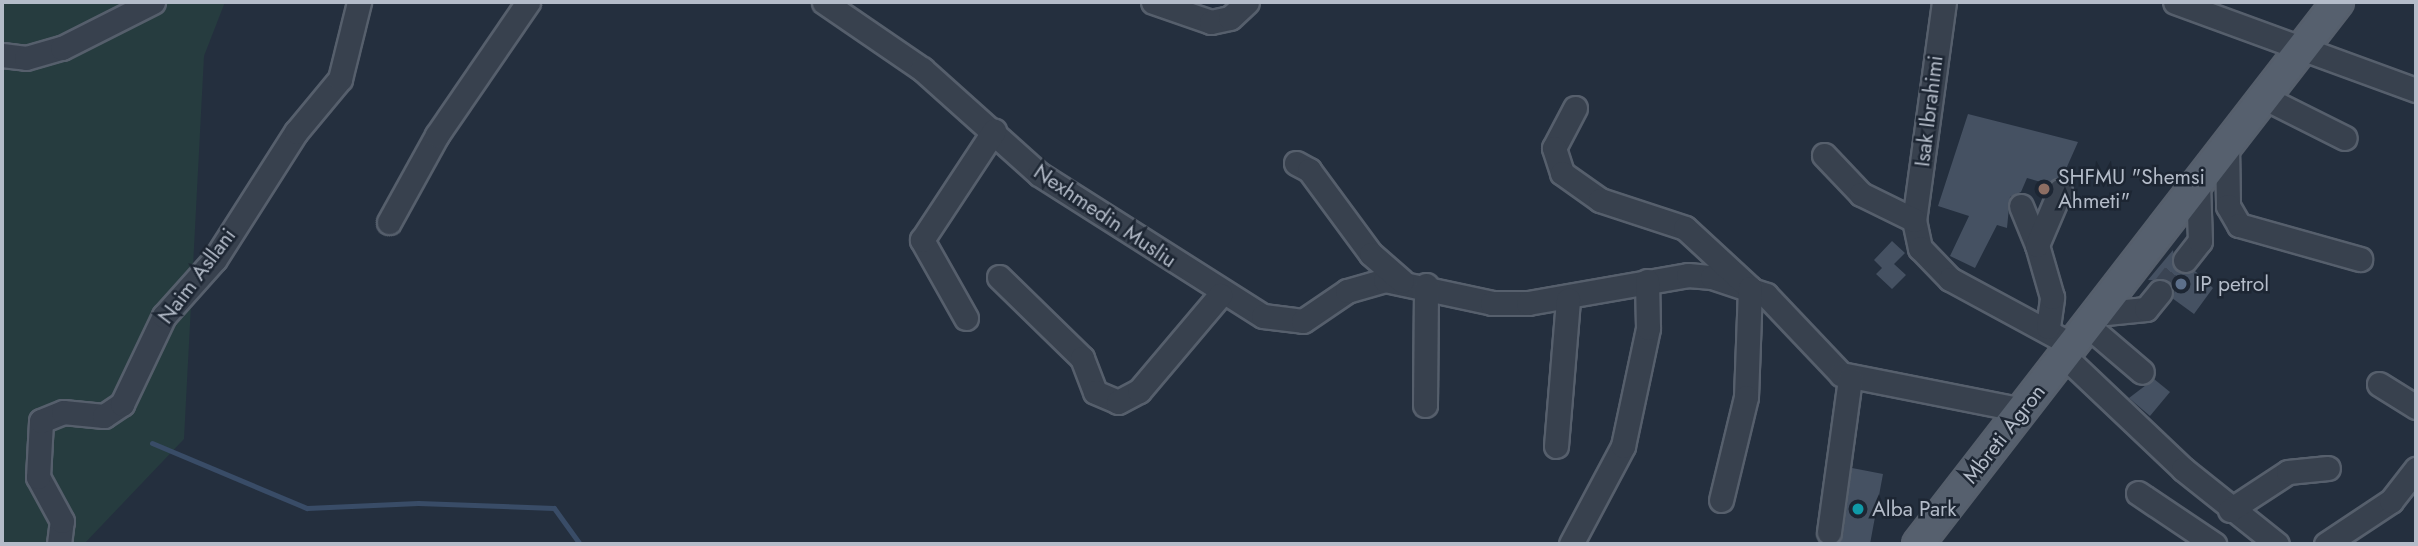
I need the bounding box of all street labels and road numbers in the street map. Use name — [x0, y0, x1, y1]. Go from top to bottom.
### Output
street label: Isak Ibrahimi — [1910, 54, 1948, 168]
street label: Nexhmedin Musliu — [1029, 159, 1181, 273]
street label: Naim Asllani — [153, 223, 241, 329]
street label: Mbreti Agron — [1958, 379, 2050, 489]

